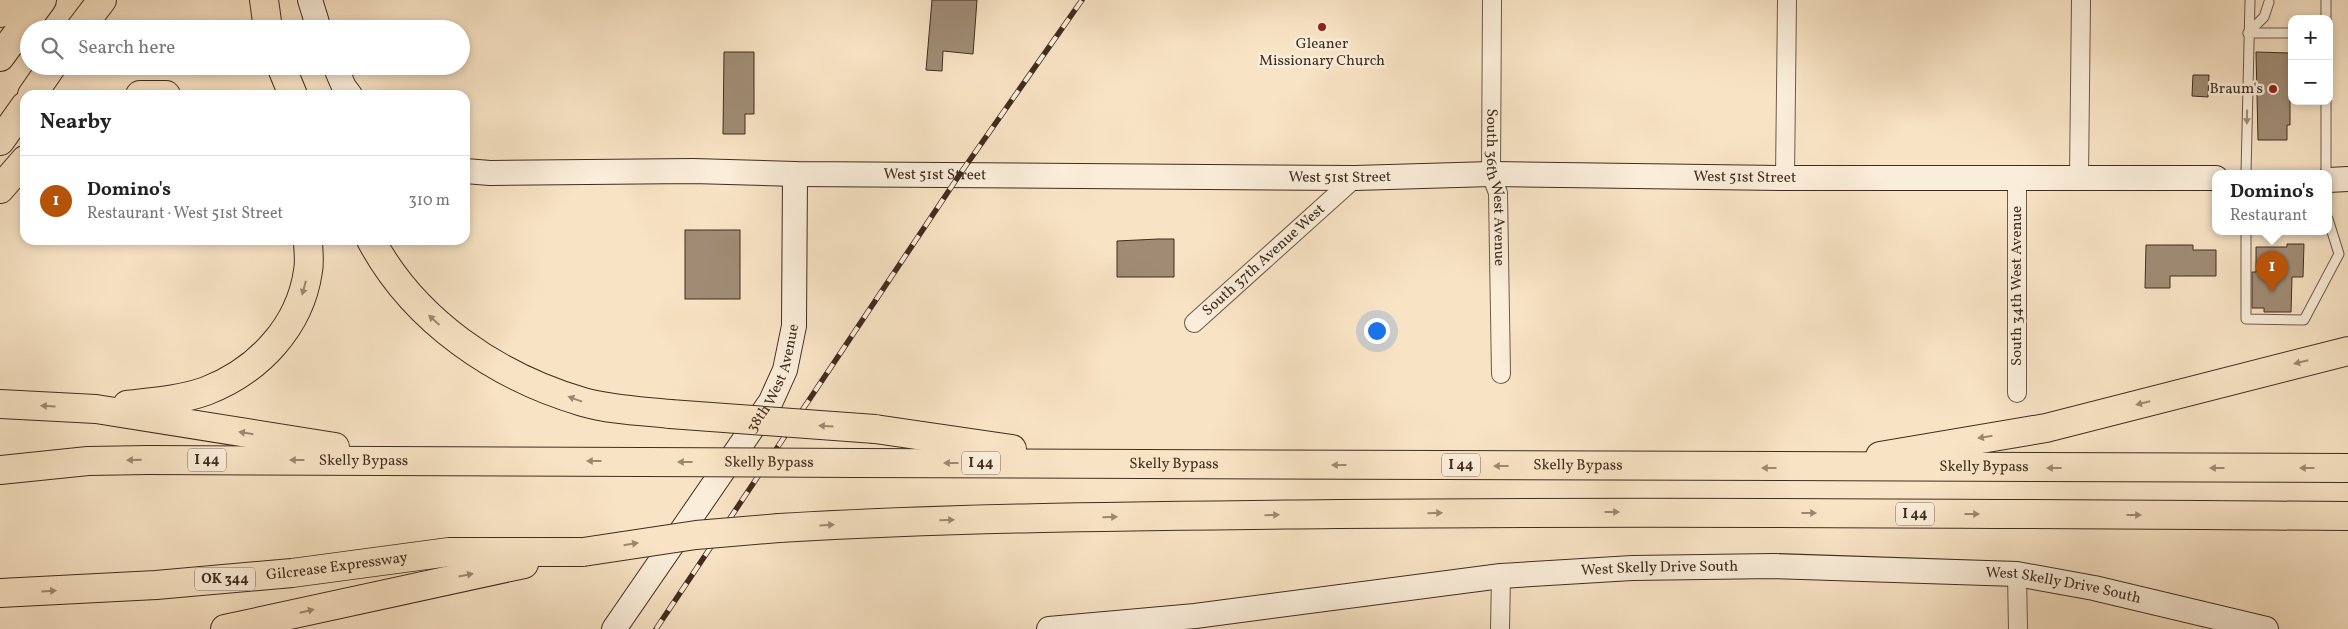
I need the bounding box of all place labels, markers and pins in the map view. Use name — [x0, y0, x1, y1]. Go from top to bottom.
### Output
marker: Gleaner Missionary Church — [1316, 21, 1328, 33]
place label: Gleaner Missionary Church — [1259, 34, 1385, 72]
place label: Braum's — [2210, 79, 2263, 100]
marker: Braum's — [2267, 83, 2279, 95]
pin: 1 — [2256, 251, 2288, 292]

